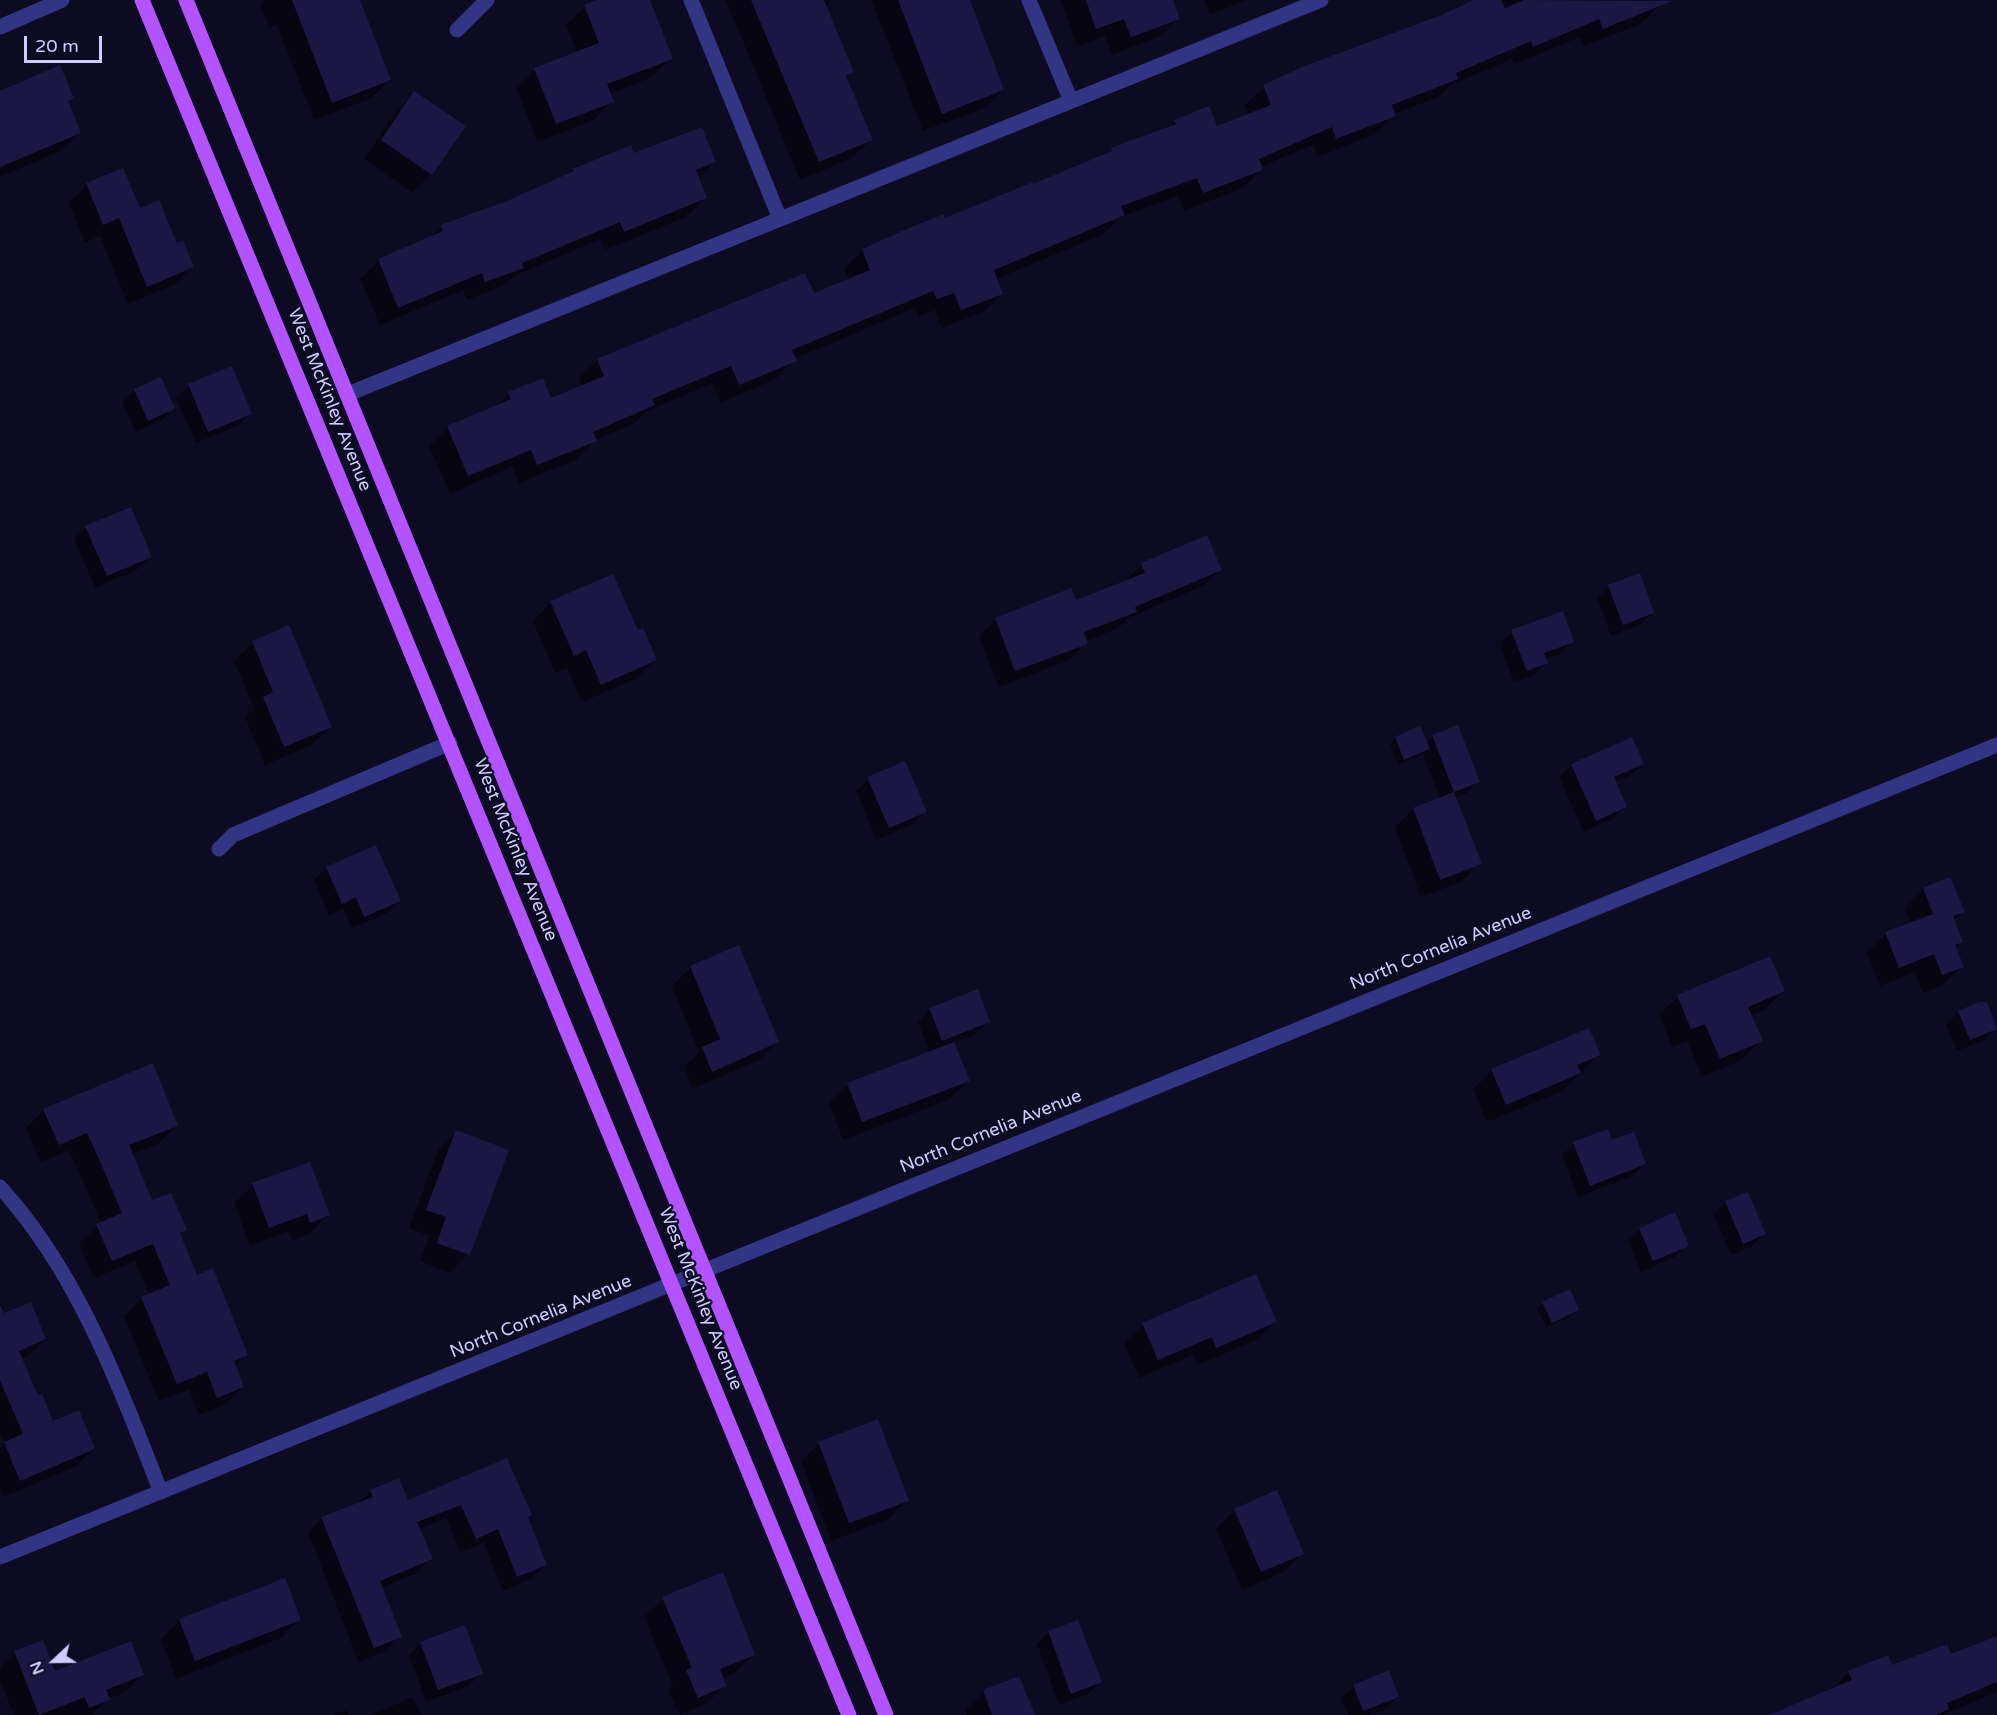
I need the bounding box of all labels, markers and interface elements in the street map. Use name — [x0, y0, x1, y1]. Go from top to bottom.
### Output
scale bar — [27, 24, 105, 62]
text: 20 m — [35, 35, 79, 57]
street label: West McKinley Avenue — [282, 305, 376, 495]
street label: West McKinley Avenue — [468, 755, 562, 945]
street label: North Cornelia Avenue — [1347, 903, 1535, 995]
street label: North Cornelia Avenue — [897, 1086, 1085, 1178]
street label: West McKinley Avenue — [653, 1204, 747, 1394]
street label: North Cornelia Avenue — [447, 1271, 635, 1363]
north arrow — [24, 1631, 84, 1691]
text: N — [26, 1658, 49, 1677]

